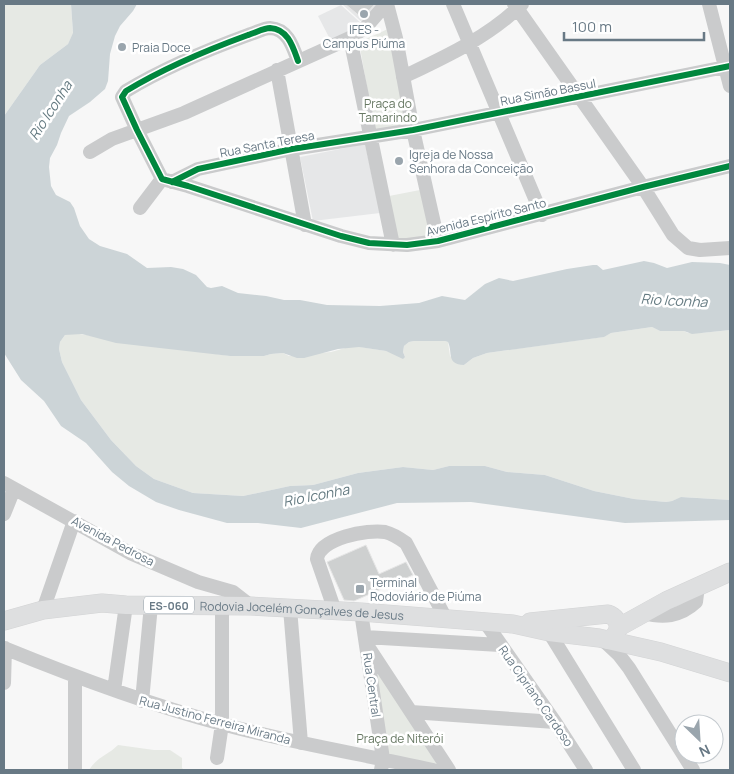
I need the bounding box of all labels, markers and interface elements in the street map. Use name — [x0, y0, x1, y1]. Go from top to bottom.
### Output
marker: IFES - Campus Piúma — [358, 8, 370, 20]
scale bar — [564, 10, 704, 42]
text: 100 m — [572, 16, 612, 37]
place label: IFES - Campus Piúma — [323, 21, 405, 52]
place label: Praia Doce — [132, 39, 191, 56]
marker: Praia Doce — [116, 41, 128, 53]
street label: Rua Simão Bassul — [499, 74, 597, 110]
water label: Rio Iconha — [24, 76, 77, 143]
park label: Praça do Tamarindo — [359, 95, 417, 126]
street label: Rua Santa Teresa — [218, 126, 316, 162]
place label: Igreja de Nossa Senhora da Conceição — [409, 146, 533, 177]
marker: Igreja de Nossa Senhora da Conceição — [393, 155, 405, 167]
street label: Avenida Espírito Santo — [424, 194, 548, 240]
water label: Rio Iconha — [640, 289, 709, 311]
water label: Rio Iconha — [281, 479, 352, 511]
street label: Avenida Pedrosa — [69, 512, 157, 570]
place label: Terminal Rodoviário de Piúma — [370, 574, 481, 605]
marker: Terminal Rodoviário de Piúma — [354, 583, 366, 595]
road number: ES-060 — [144, 596, 194, 614]
street label: Rodovia Jocelém Gonçalves de Jesus — [200, 597, 405, 624]
street label: Rua Cipriano Cardoso — [495, 642, 577, 750]
street label: Rua Central — [359, 652, 385, 718]
street label: Rua Justino Ferreira Miranda — [138, 692, 292, 748]
north arrow — [674, 714, 724, 764]
park label: Praça de Niterói — [357, 730, 443, 747]
text: N — [696, 740, 713, 762]

